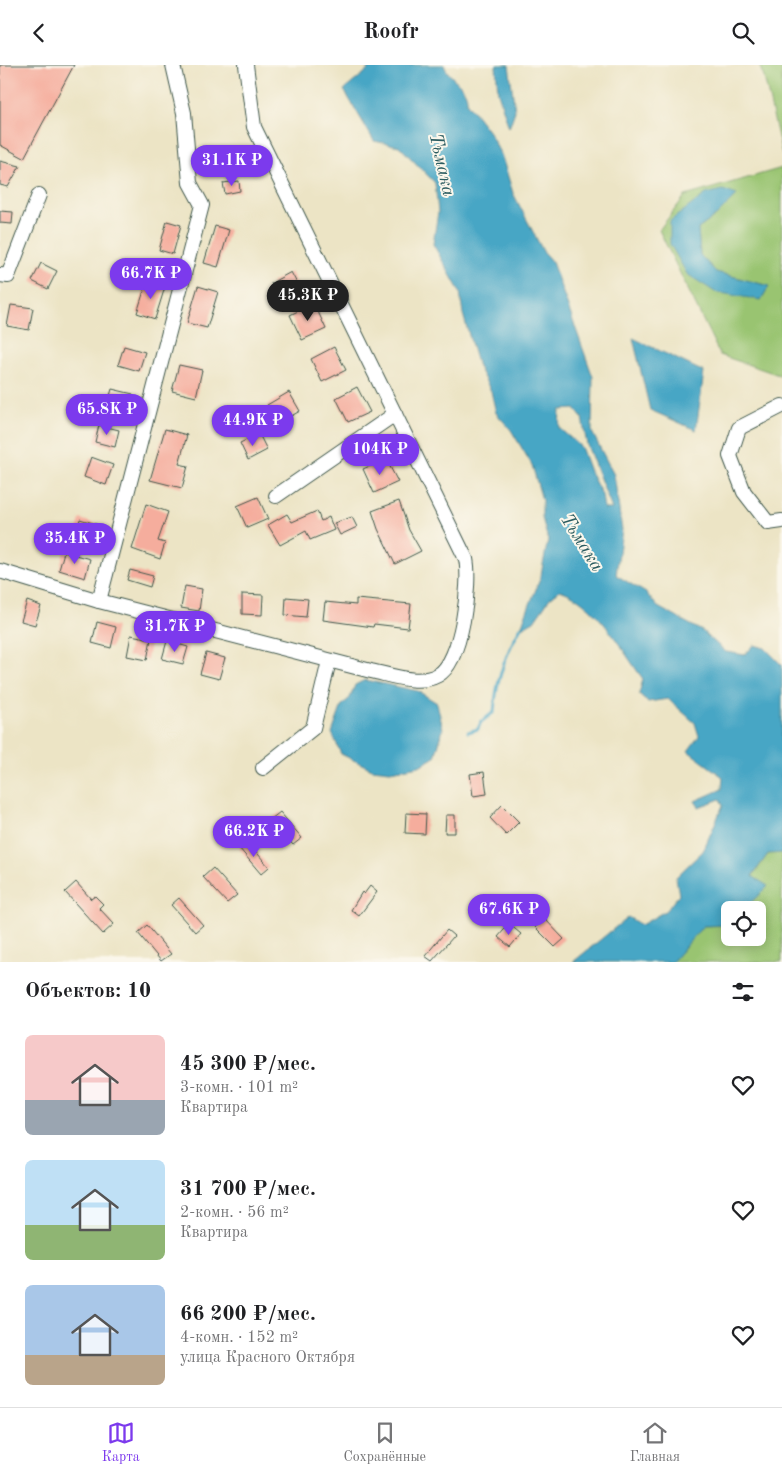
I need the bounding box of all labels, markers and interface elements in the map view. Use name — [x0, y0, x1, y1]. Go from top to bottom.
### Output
icon: back — [25, 19, 53, 47]
icon: search — [729, 19, 757, 47]
text: Roofr — [363, 21, 419, 43]
water label: Тьмака — [425, 132, 457, 198]
pin: 31.1K ₽ — [186, 145, 278, 187]
text: 31.1K ₽ — [202, 153, 262, 169]
pin: 66.7K ₽ — [105, 257, 197, 300]
text: 66.7K ₽ — [121, 266, 181, 282]
pin: 45.3K ₽ — [262, 279, 354, 322]
text: 45.3K ₽ — [278, 288, 338, 304]
pin: 65.8K ₽ — [61, 393, 153, 436]
text: 65.8K ₽ — [77, 402, 137, 418]
pin: 44.9K ₽ — [207, 405, 299, 447]
text: 44.9K ₽ — [223, 413, 283, 429]
pin: 104K ₽ — [339, 433, 421, 476]
text: 104K ₽ — [352, 442, 408, 458]
water label: Тьмака — [556, 511, 606, 575]
pin: 35.4K ₽ — [29, 523, 121, 565]
text: 35.4K ₽ — [45, 531, 105, 547]
pin: 31.7K ₽ — [129, 611, 221, 653]
text: 31.7K ₽ — [145, 619, 205, 635]
pin: 66.2K ₽ — [208, 815, 300, 858]
text: 66.2K ₽ — [224, 824, 284, 840]
pin: 67.6K ₽ — [463, 893, 555, 936]
map controls — [721, 901, 766, 946]
button: locate — [721, 901, 766, 946]
text: 67.6K ₽ — [479, 902, 539, 918]
icon: filters — [729, 978, 757, 1006]
text: Объектов: 10 — [25, 981, 151, 1002]
text: 45 300 ₽/мес. — [180, 1054, 316, 1075]
icon: home — [65, 1055, 125, 1115]
icon: heart — [729, 1071, 757, 1099]
text: 3-комн. · 101 m² — [180, 1080, 298, 1096]
text: Квартира — [180, 1100, 248, 1116]
text: 31 700 ₽/мес. — [180, 1179, 316, 1200]
icon: home — [65, 1180, 125, 1240]
icon: heart — [729, 1196, 757, 1224]
text: 2-комн. · 56 m² — [180, 1205, 289, 1221]
text: Квартира — [180, 1225, 248, 1241]
text: 66 200 ₽/мес. — [180, 1304, 316, 1325]
icon: home — [65, 1305, 125, 1365]
icon: heart — [729, 1321, 757, 1349]
text: 4-комн. · 152 m² — [180, 1330, 298, 1346]
text: улица Красного Октября — [180, 1350, 355, 1366]
tab: Карта — [102, 1419, 140, 1466]
tab: Сохранённые — [343, 1419, 426, 1466]
tab: Главная — [630, 1419, 680, 1466]

